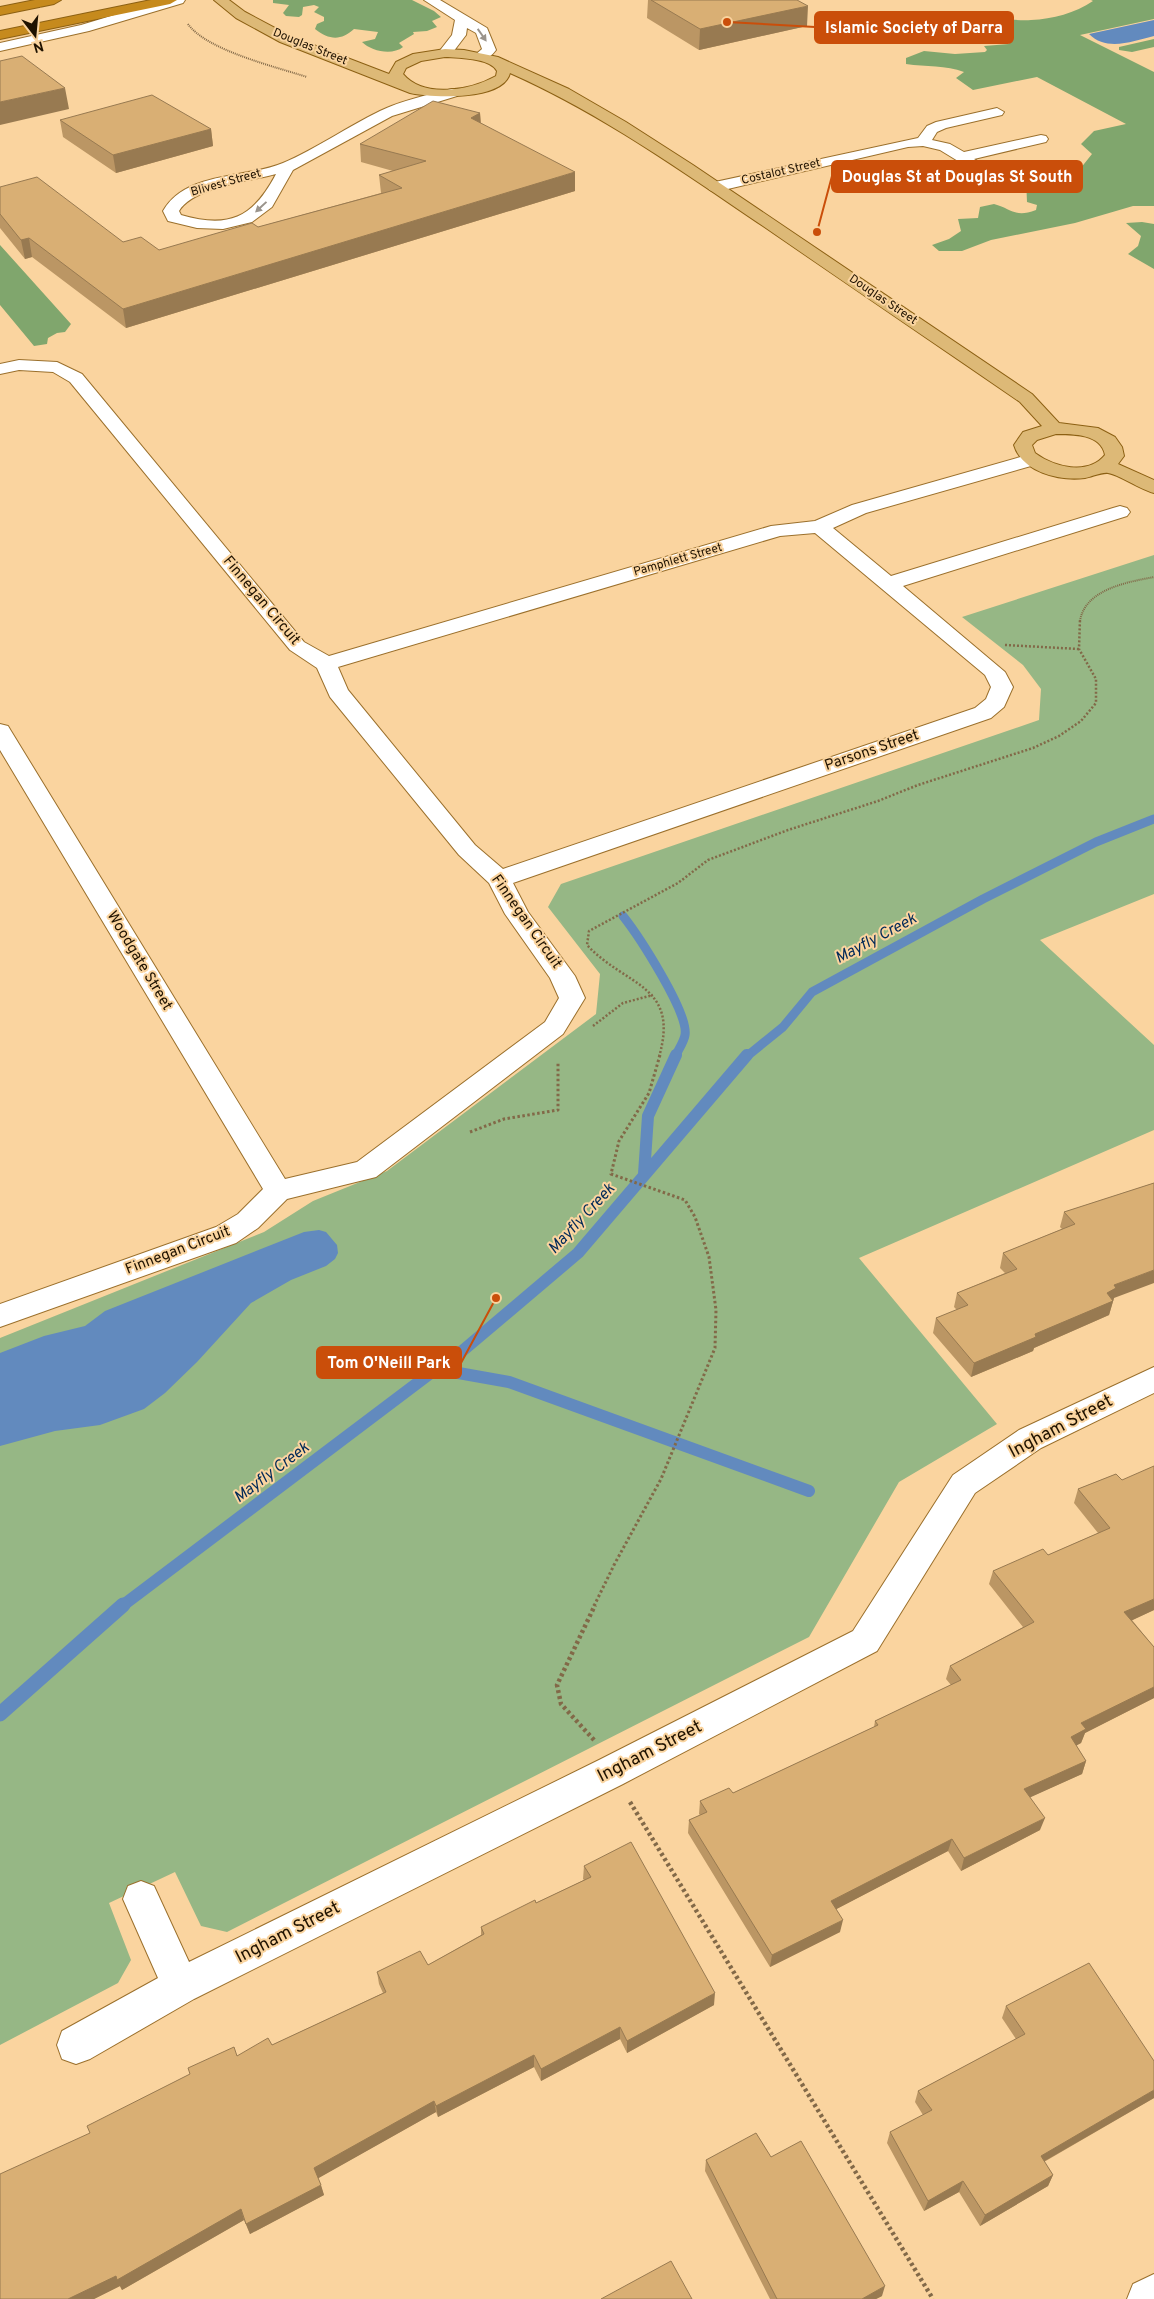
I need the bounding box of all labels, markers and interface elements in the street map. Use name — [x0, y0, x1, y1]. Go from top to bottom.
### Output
north arrow — [10, 10, 60, 60]
callout: Islamic Society of Darra — [815, 12, 1013, 43]
text: Islamic Society of Darra — [825, 19, 1003, 39]
street label: Douglas Street — [270, 25, 350, 69]
one-way arrow — [477, 28, 487, 42]
text: N — [31, 36, 45, 56]
street label: Costalot Street — [740, 155, 822, 189]
callout: Douglas St at Douglas St South — [832, 161, 1082, 192]
street label: Blivest Street — [189, 165, 263, 201]
text: Douglas St at Douglas St South — [842, 168, 1072, 188]
one-way arrow — [255, 201, 267, 213]
street label: Douglas Street — [846, 271, 920, 329]
street label: Pamphlett Street — [632, 540, 724, 580]
street label: Finnegan Circuit — [218, 552, 304, 650]
street label: Parsons Street — [822, 726, 922, 776]
street label: Finnegan Circuit — [486, 871, 566, 973]
street label: Woodgate Street — [102, 908, 176, 1014]
water label: Mayfly Creek — [832, 909, 921, 969]
water label: Mayfly Creek — [544, 1179, 620, 1258]
street label: Finnegan Circuit — [123, 1222, 233, 1280]
callout: Tom O'Neill Park — [317, 1347, 461, 1378]
text: Tom O'Neill Park — [327, 1354, 451, 1374]
street label: Ingham Street — [1005, 1390, 1117, 1464]
water label: Mayfly Creek — [230, 1438, 314, 1508]
street label: Ingham Street — [594, 1716, 706, 1788]
street label: Ingham Street — [232, 1897, 344, 1969]

